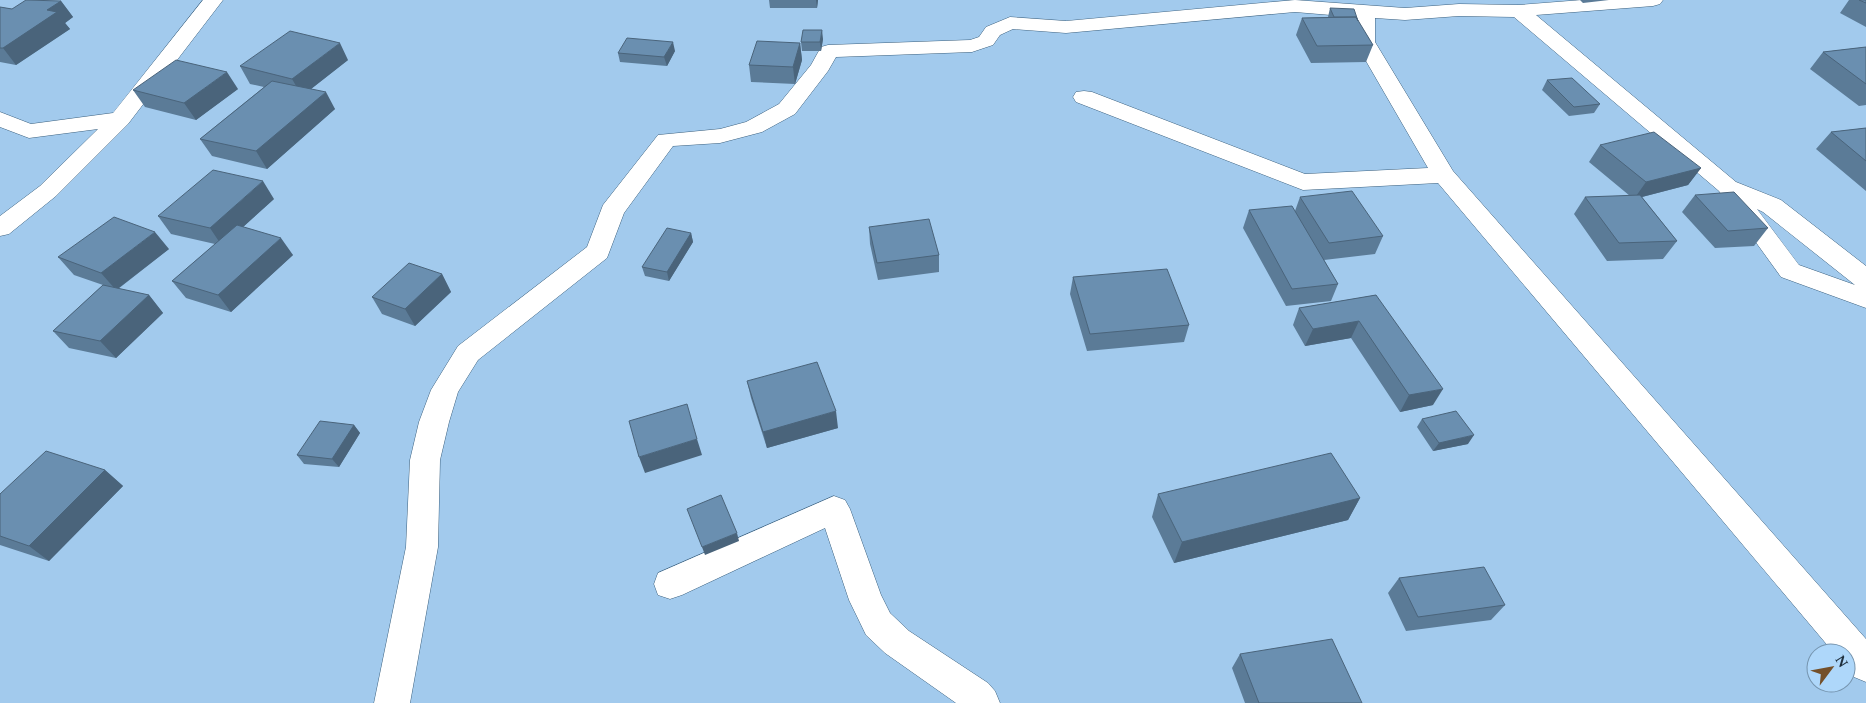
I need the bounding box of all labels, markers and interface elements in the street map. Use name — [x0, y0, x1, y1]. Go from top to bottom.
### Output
north arrow — [1806, 643, 1856, 693]
text: N — [1830, 651, 1854, 672]

